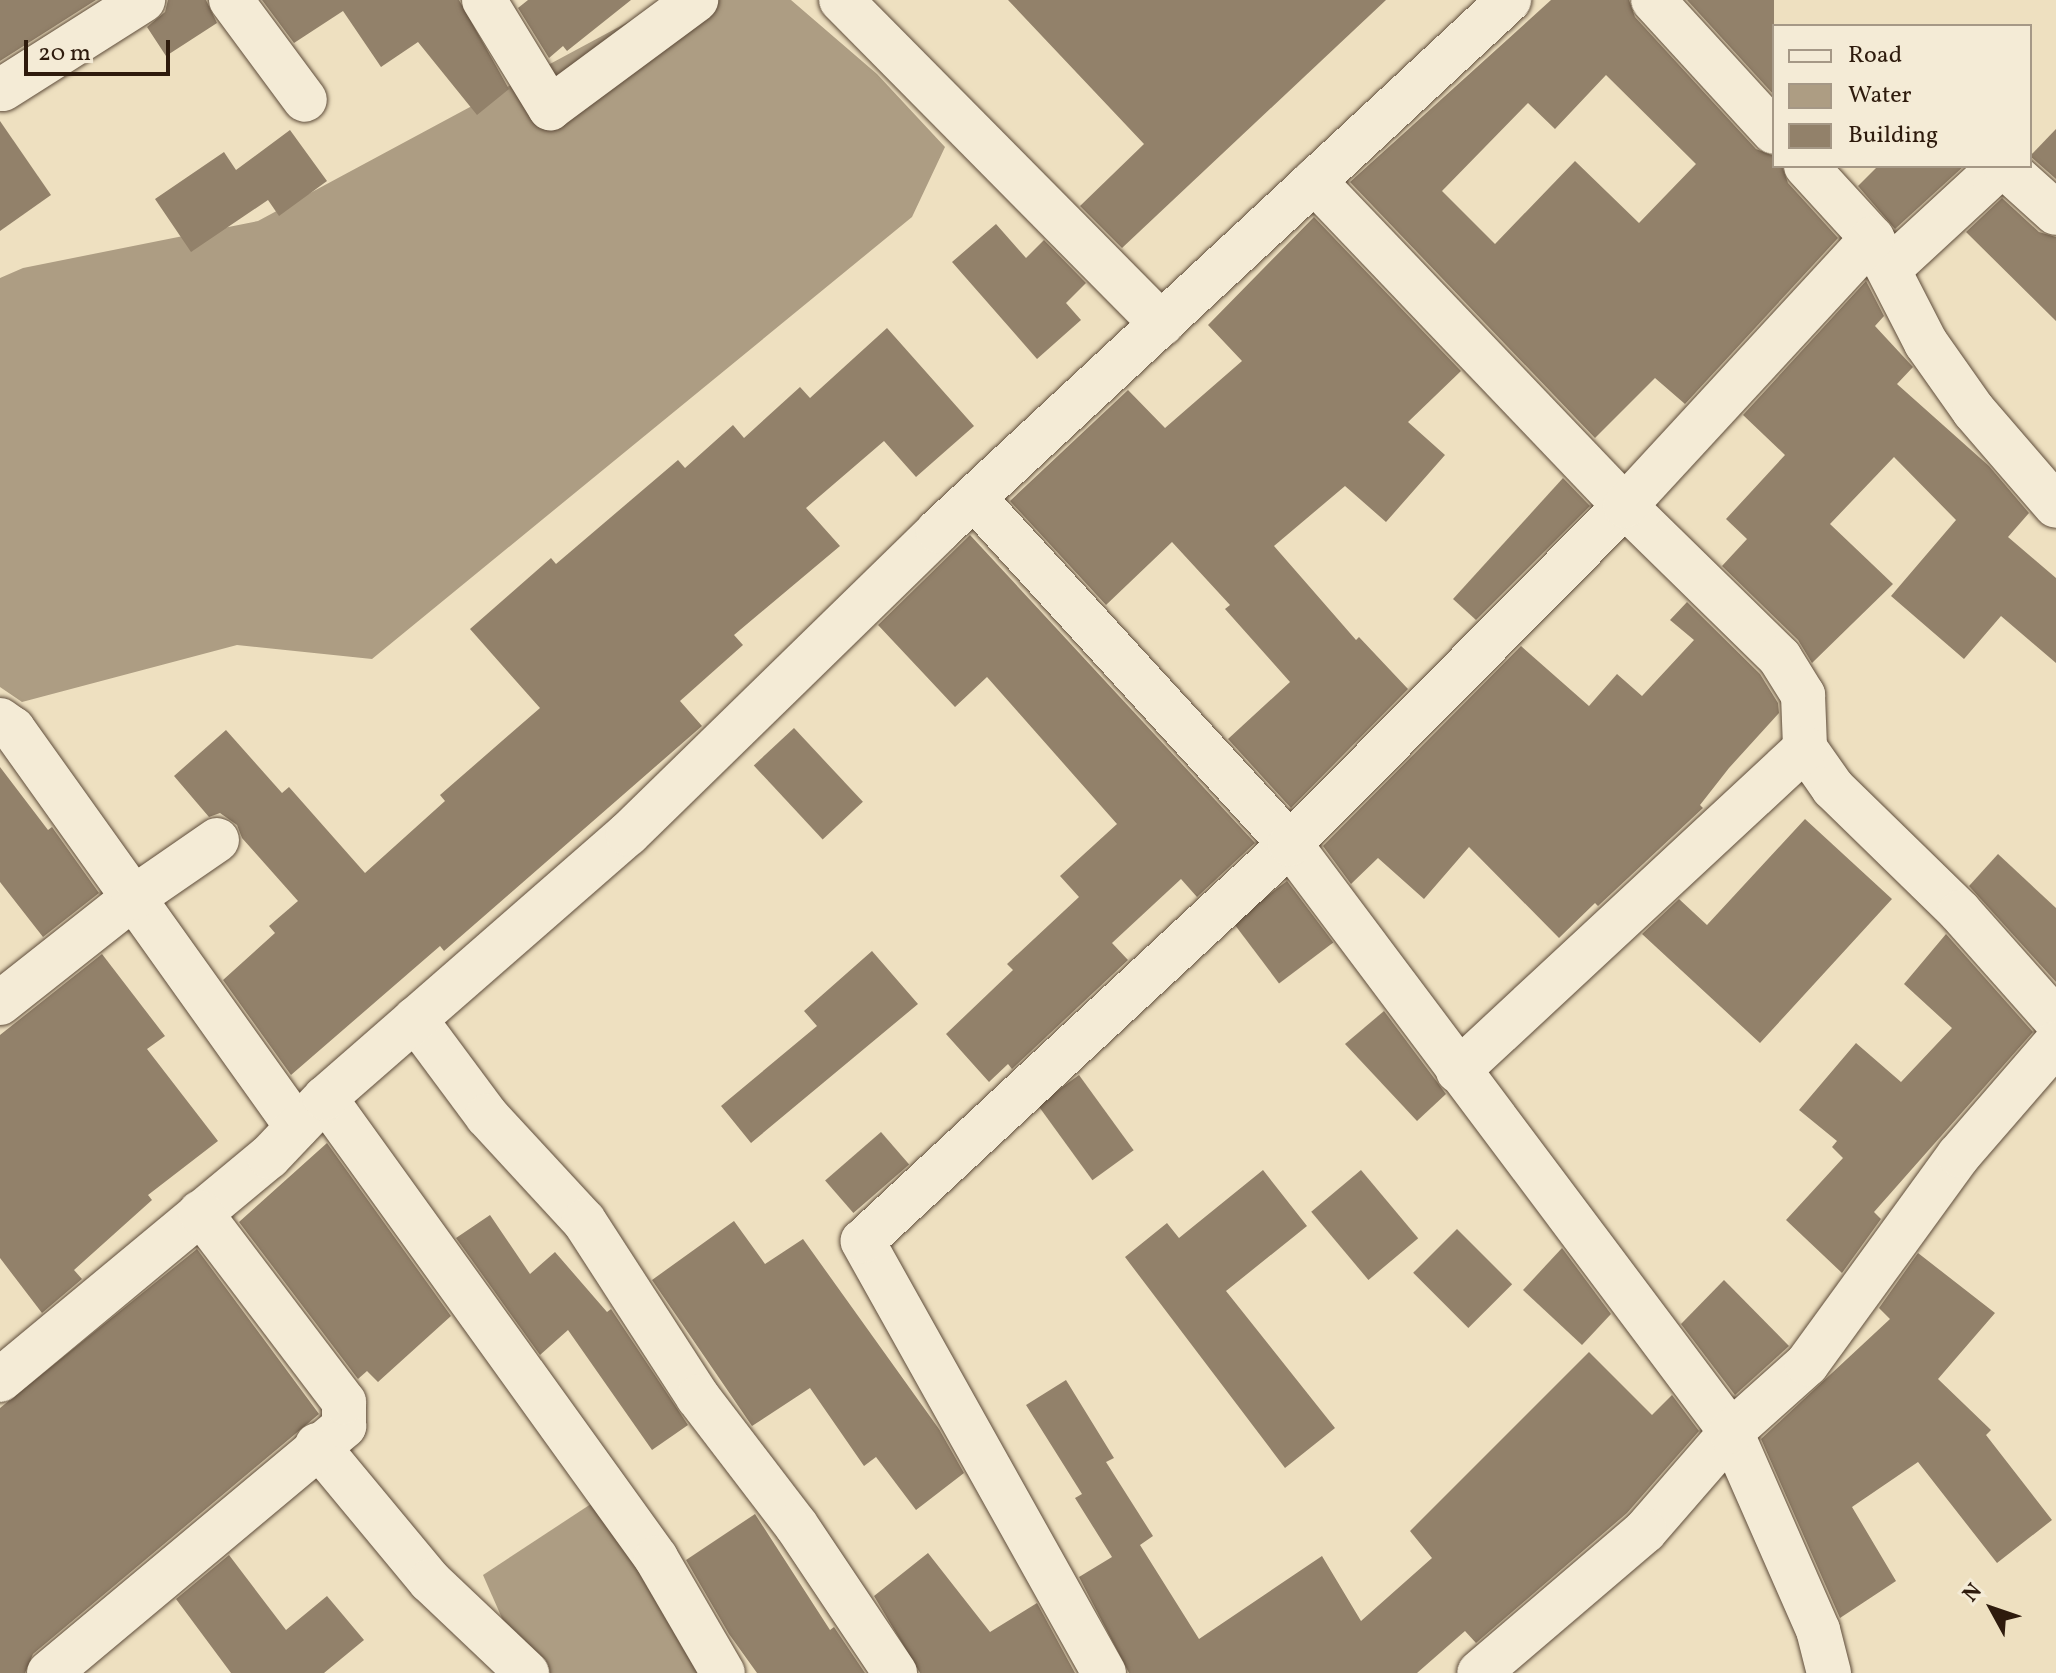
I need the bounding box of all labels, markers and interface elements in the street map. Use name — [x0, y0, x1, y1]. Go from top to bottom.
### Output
scale bar — [28, 24, 174, 74]
legend — [1772, 24, 2032, 168]
text: 20 m — [38, 37, 91, 71]
text: Road — [1848, 39, 1902, 73]
text: Water — [1848, 79, 1912, 113]
text: Building — [1848, 119, 1938, 153]
north arrow — [1952, 1569, 2032, 1649]
text: N — [1956, 1577, 1990, 1609]

